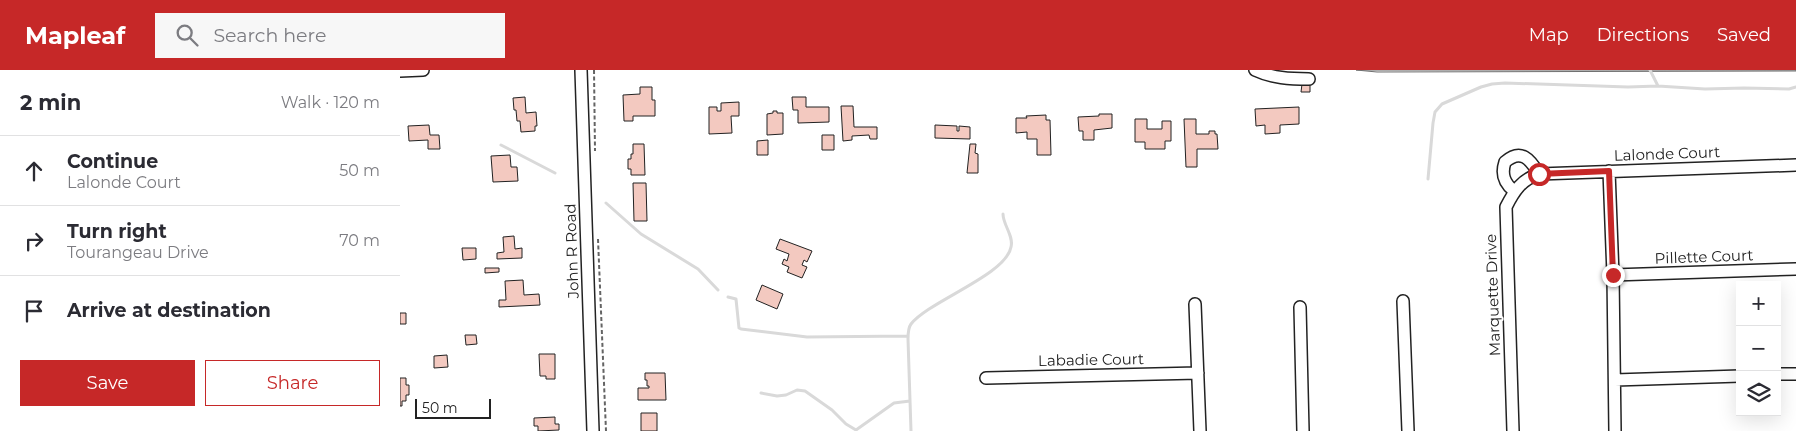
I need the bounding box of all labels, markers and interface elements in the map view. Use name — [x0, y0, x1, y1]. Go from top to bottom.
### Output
search box — [155, 13, 505, 58]
text: Mapleaf — [25, 21, 125, 50]
icon: search — [173, 21, 201, 49]
text: Search here — [213, 24, 326, 47]
text: Map — [1529, 24, 1569, 46]
text: Directions — [1597, 24, 1689, 46]
text: Saved — [1717, 24, 1771, 46]
text: 2 min — [20, 90, 81, 115]
text: Walk · 120 m — [281, 93, 380, 112]
street label: Lalonde Court — [1613, 142, 1721, 165]
text: Continue — [67, 150, 158, 173]
icon: ahead — [20, 157, 48, 185]
text: 50 m — [339, 161, 380, 180]
route start — [1528, 163, 1551, 186]
text: Lalonde Court — [67, 173, 181, 192]
street label: John R Road — [560, 203, 583, 300]
text: Turn right — [67, 220, 167, 243]
icon: right — [20, 227, 48, 255]
text: 70 m — [339, 231, 380, 250]
street label: Marquette Drive — [1481, 234, 1504, 356]
text: Tourangeau Drive — [67, 243, 209, 262]
street label: Pillette Court — [1654, 245, 1754, 268]
route end — [1602, 264, 1625, 287]
map controls — [1736, 281, 1781, 416]
button: + — [1736, 281, 1781, 326]
icon: arrive — [20, 297, 48, 325]
text: Arrive at destination — [67, 299, 271, 322]
button: − — [1736, 326, 1781, 371]
street label: Labadie Court — [1038, 349, 1144, 370]
button: Save — [20, 360, 195, 406]
button: Share — [205, 360, 380, 406]
button: layers — [1736, 371, 1781, 416]
scale bar — [415, 396, 491, 419]
text: 50 m — [422, 399, 458, 417]

